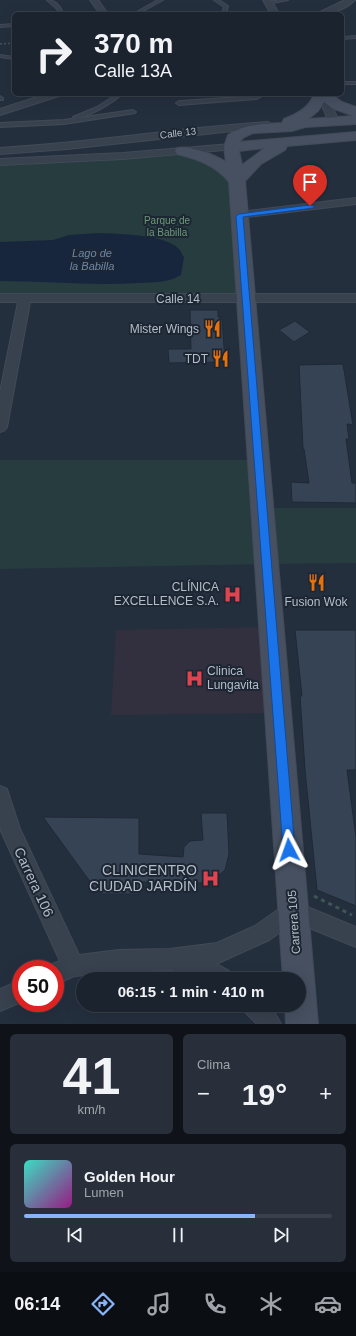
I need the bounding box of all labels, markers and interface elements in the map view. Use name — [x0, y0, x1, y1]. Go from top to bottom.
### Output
icon: right — [28, 28, 80, 80]
text: 370 m — [94, 28, 173, 59]
text: Calle 13A — [94, 61, 172, 81]
street label: Calle 13 — [159, 125, 197, 141]
pin — [293, 165, 327, 206]
icon: arrive — [299, 171, 321, 193]
park label: Parque de la Babilla — [144, 215, 191, 238]
water label: Lago de la Babilla — [70, 247, 114, 272]
street label: Calle 14 — [156, 292, 200, 306]
restaurant icon: Mister Wings — [202, 319, 222, 339]
place label: Mister Wings — [130, 322, 199, 336]
restaurant icon: TDT — [211, 349, 231, 369]
place label: TDT — [185, 352, 209, 366]
restaurant icon: Fusion Wok — [306, 573, 326, 593]
place label: CLÍNICA EXCELLENCE S.A. — [114, 579, 219, 608]
hospital icon: CLÍNICA EXCELLENCE S.A. — [222, 584, 242, 604]
place label: Fusion Wok — [284, 595, 349, 609]
place label: Clinica Lungavita — [207, 664, 259, 692]
hospital icon: Clinica Lungavita — [184, 668, 204, 688]
position arrow — [268, 829, 310, 871]
street label: Carrera 106 — [11, 845, 57, 919]
place label: CLINICENTRO CIUDAD JARDÍN — [89, 862, 197, 894]
hospital icon: CLINICENTRO CIUDAD JARDÍN — [200, 868, 220, 888]
street label: Carrera 105 — [285, 889, 303, 954]
speed limit sign: 50 — [12, 960, 64, 1012]
text: 06:15 · 1 min · 410 m — [118, 983, 264, 1000]
text: 41 — [63, 1047, 120, 1105]
text: Clima — [197, 1057, 230, 1072]
text: 19° — [242, 1078, 287, 1111]
text: − — [197, 1081, 210, 1106]
text: + — [319, 1081, 332, 1106]
text: km/h — [77, 1102, 106, 1117]
text: Golden Hour — [84, 1168, 175, 1185]
text: Lumen — [84, 1185, 124, 1200]
icon: previous — [64, 1224, 86, 1246]
icon: pause — [167, 1224, 189, 1246]
icon: next — [270, 1224, 292, 1246]
icon: directions — [89, 1290, 117, 1318]
icon: music — [145, 1290, 173, 1318]
icon: phone — [201, 1290, 229, 1318]
icon: climate — [257, 1290, 285, 1318]
icon: car — [314, 1290, 342, 1318]
text: 06:14 — [14, 1294, 60, 1314]

